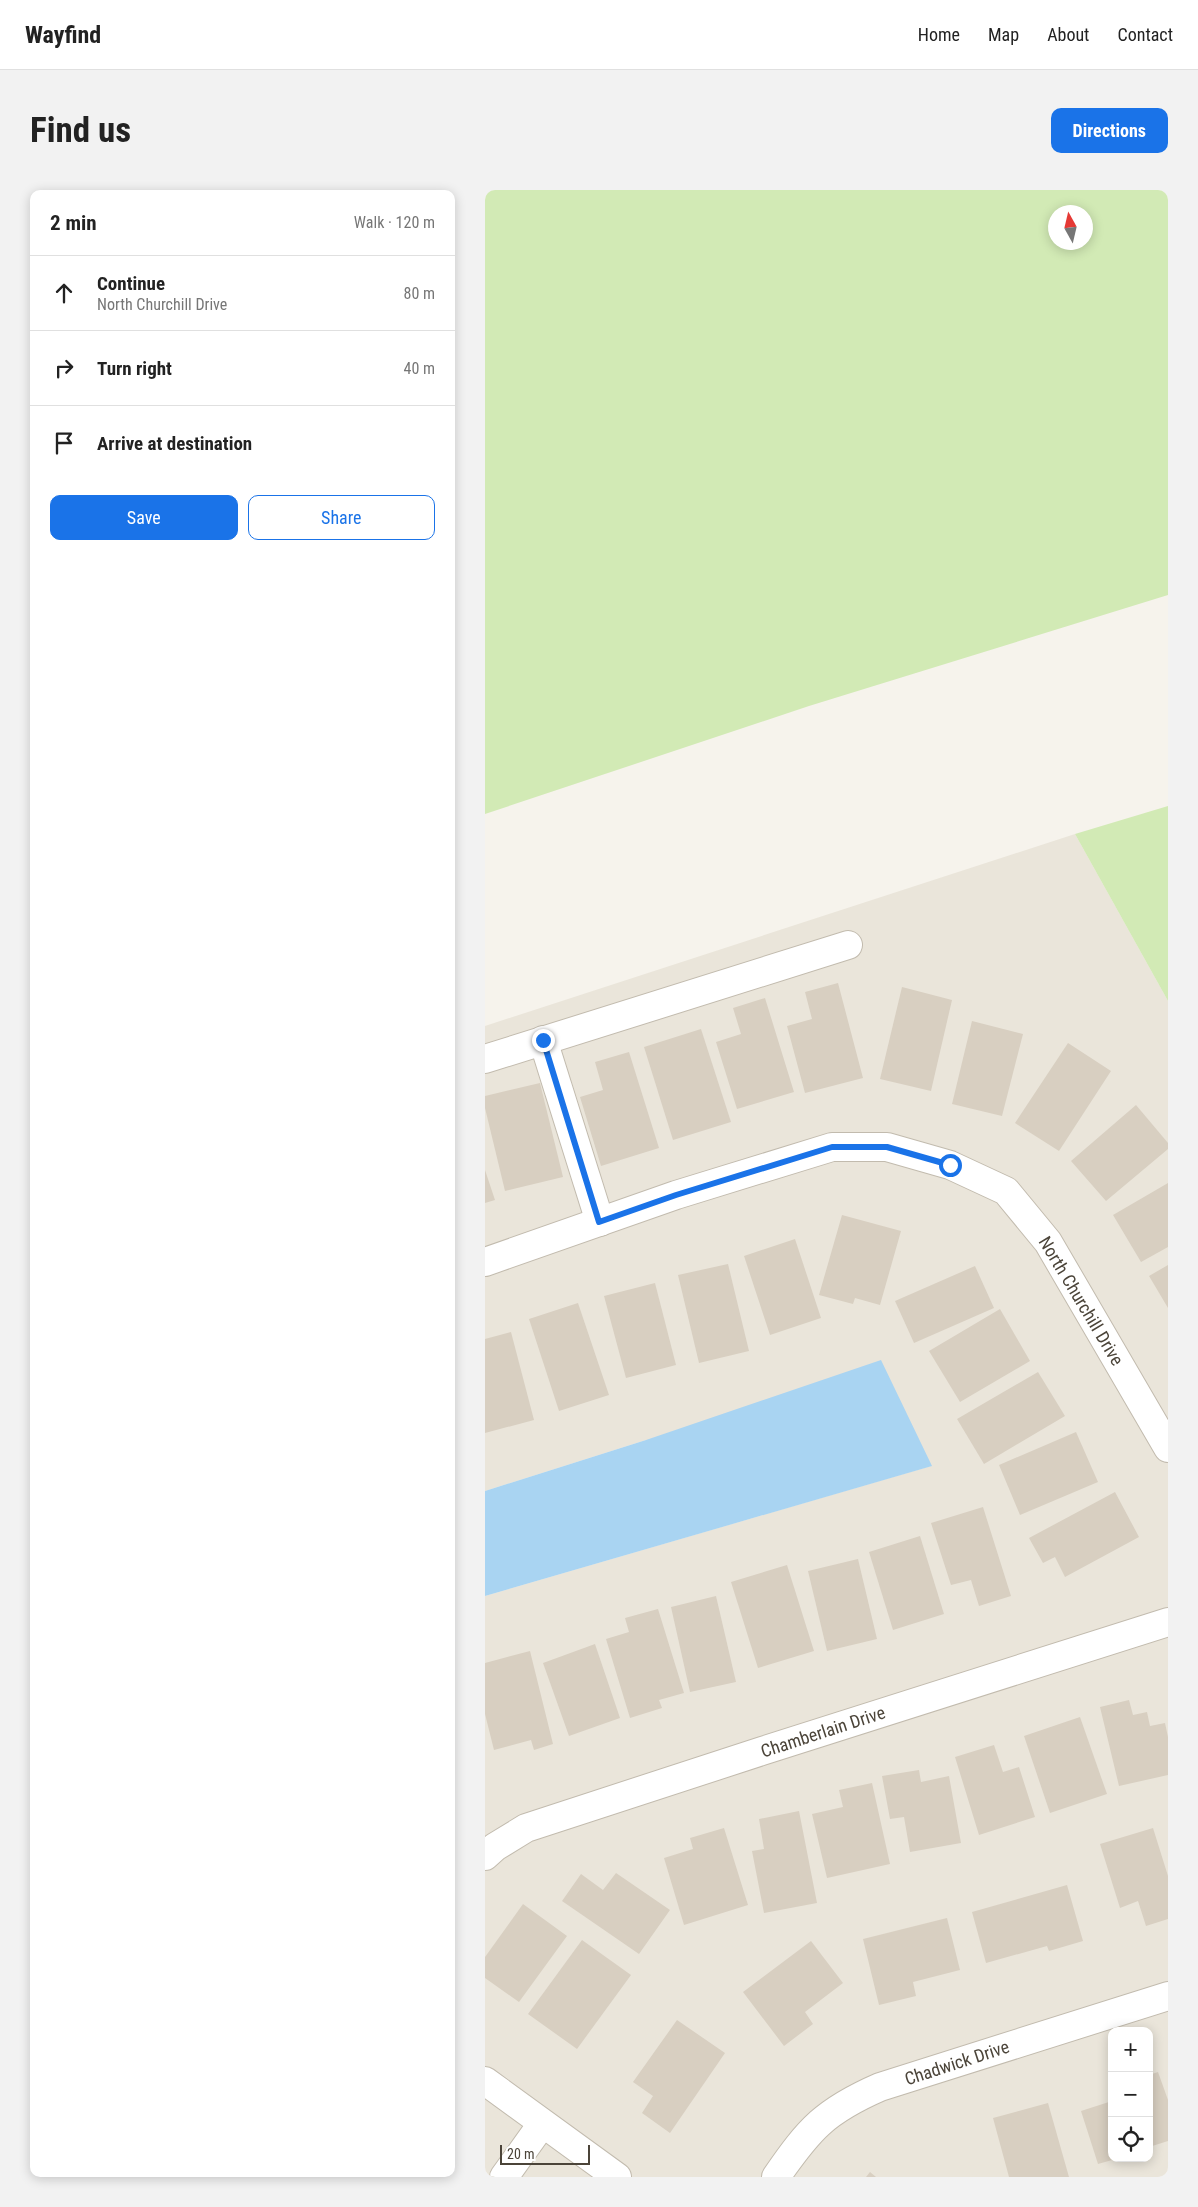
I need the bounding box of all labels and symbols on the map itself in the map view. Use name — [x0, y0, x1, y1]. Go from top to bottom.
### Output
north arrow — [1048, 205, 1093, 250]
route end — [532, 1029, 555, 1052]
route start — [939, 1154, 962, 1177]
street label: North Churchill Drive — [1035, 1232, 1128, 1369]
street label: Chamberlain Drive — [758, 1702, 888, 1762]
street label: Chadwick Drive — [902, 2036, 1012, 2089]
scale bar — [500, 2142, 590, 2165]

